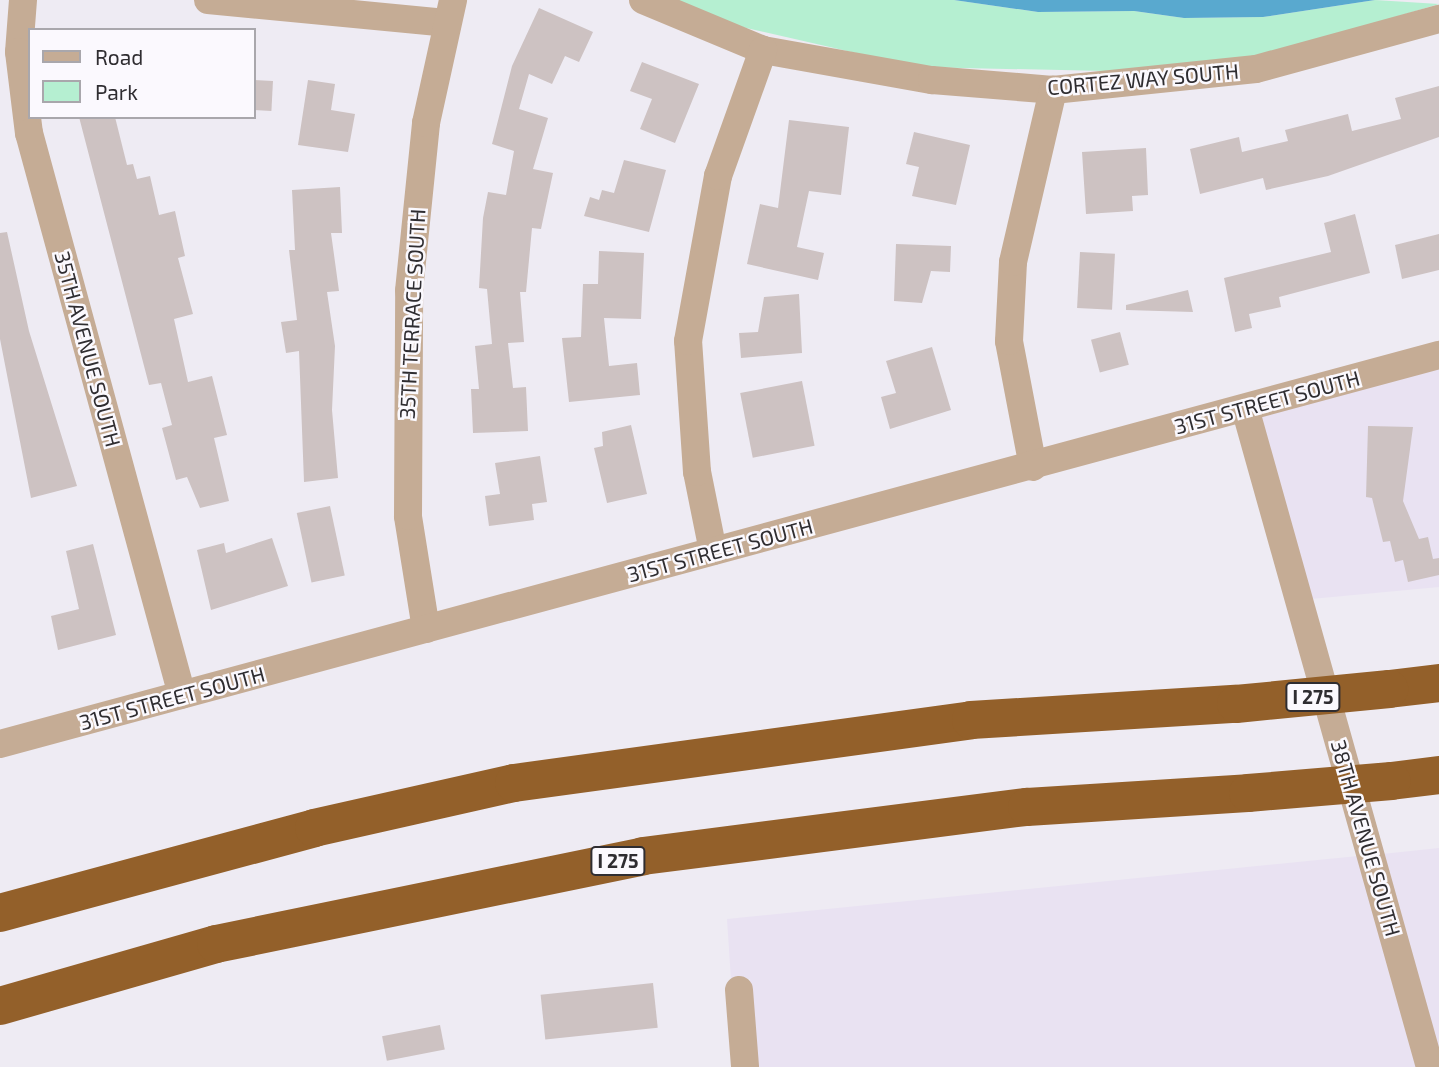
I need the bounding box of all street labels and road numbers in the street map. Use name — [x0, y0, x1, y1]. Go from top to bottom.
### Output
street label: CORTEZ WAY SOUTH — [1046, 58, 1240, 100]
street label: 35TH TERRACE SOUTH — [394, 208, 430, 420]
street label: 35TH AVENUE SOUTH — [50, 248, 126, 450]
street label: 31ST STREET SOUTH — [1171, 365, 1363, 439]
street label: 31ST STREET SOUTH — [624, 513, 816, 587]
street label: 31ST STREET SOUTH — [76, 661, 268, 735]
road number: I 275 — [1285, 682, 1341, 712]
street label: 38TH AVENUE SOUTH — [1326, 737, 1406, 939]
road number: I 275 — [590, 846, 646, 876]

